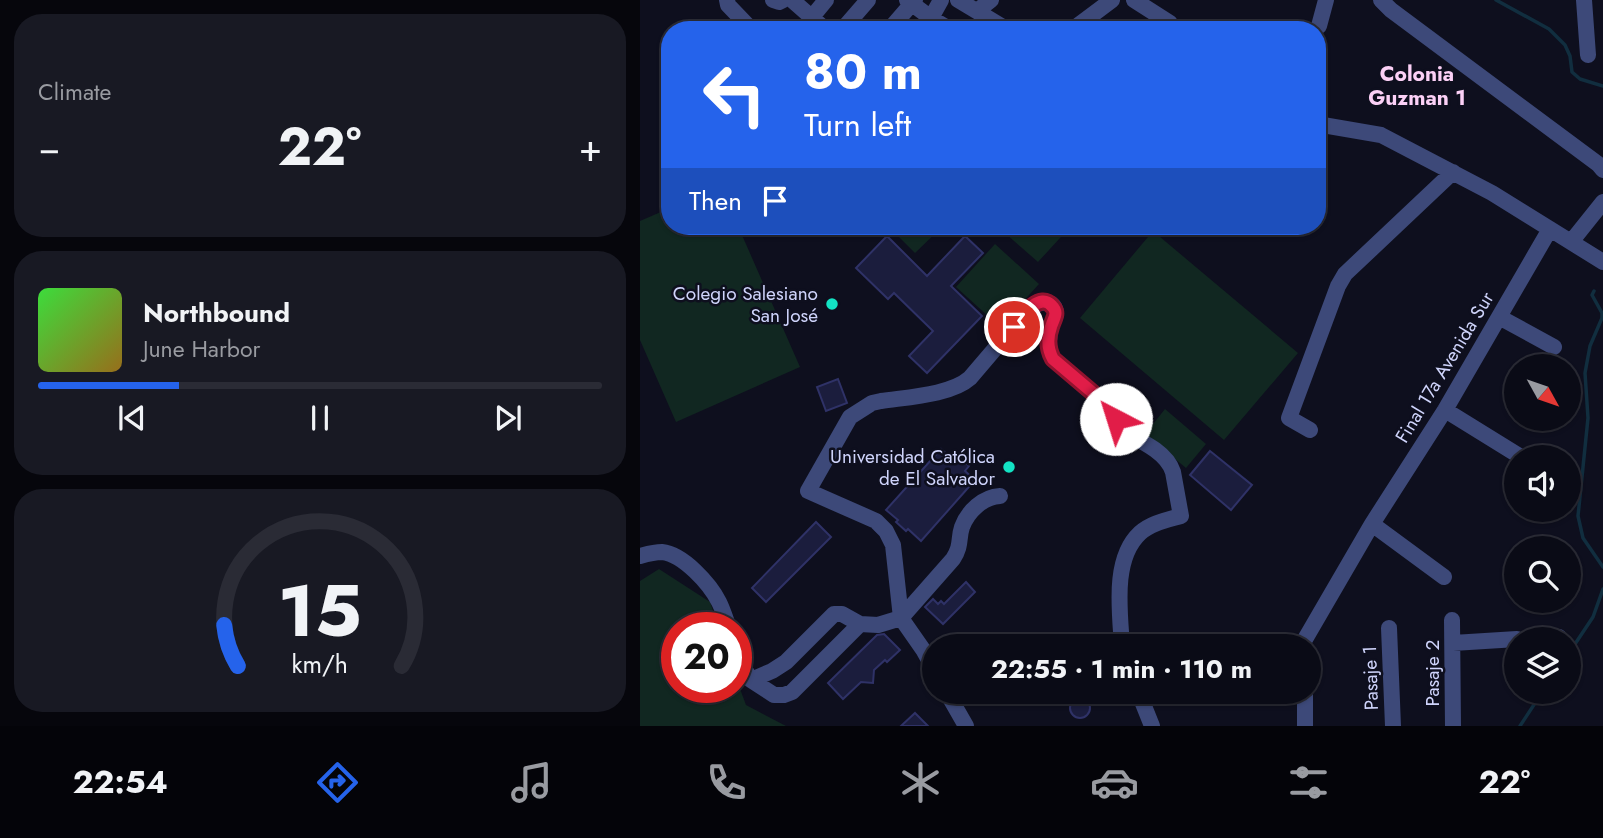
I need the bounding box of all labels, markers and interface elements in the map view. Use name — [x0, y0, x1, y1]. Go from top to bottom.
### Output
text: 80 m — [804, 37, 922, 107]
icon: left — [689, 49, 780, 140]
district label: Colonia Guzman 1 — [1368, 59, 1466, 113]
text: Climate — [38, 75, 111, 109]
text: Turn left — [804, 102, 911, 148]
text: 22° — [278, 109, 361, 185]
text: − — [38, 120, 60, 175]
text: + — [579, 120, 602, 175]
text: Then — [689, 182, 742, 220]
icon: arrive — [756, 182, 794, 220]
place label: Colegio Salesiano San José — [673, 280, 818, 329]
street label: Final 17a Avenida Sur — [1389, 286, 1501, 448]
text: Northbound — [143, 294, 290, 332]
marker: Colegio Salesiano San José — [824, 296, 840, 312]
pin — [984, 297, 1044, 357]
icon: arrive — [995, 308, 1033, 346]
text: June Harbor — [143, 332, 260, 366]
north arrow — [1504, 354, 1582, 430]
map controls — [1504, 354, 1581, 704]
position arrow — [1079, 382, 1153, 456]
icon: previous — [113, 399, 151, 437]
icon: pause — [301, 399, 339, 437]
icon: next — [489, 399, 527, 437]
place label: Universidad Católica de El Salvador — [830, 443, 995, 492]
button: sound — [1504, 445, 1581, 522]
marker: Universidad Católica de El Salvador — [1001, 459, 1017, 475]
button: search — [1504, 536, 1581, 613]
text: 15 — [278, 559, 362, 664]
speed limit sign: 20 — [661, 612, 752, 703]
button: layers — [1504, 627, 1581, 704]
street label: Pasaje 2 — [1419, 640, 1446, 706]
street label: Pasaje 1 — [1356, 645, 1385, 711]
text: km/h — [292, 646, 348, 682]
text: 22:55 · 1 min · 110 m — [991, 650, 1252, 688]
icon: directions — [313, 758, 362, 807]
icon: music — [507, 758, 556, 807]
icon: phone — [702, 758, 751, 807]
icon: climate — [896, 758, 945, 807]
icon: car — [1090, 758, 1139, 807]
icon: filters — [1284, 758, 1333, 807]
text: 22:54 — [73, 759, 168, 805]
text: 22° — [1479, 759, 1530, 805]

